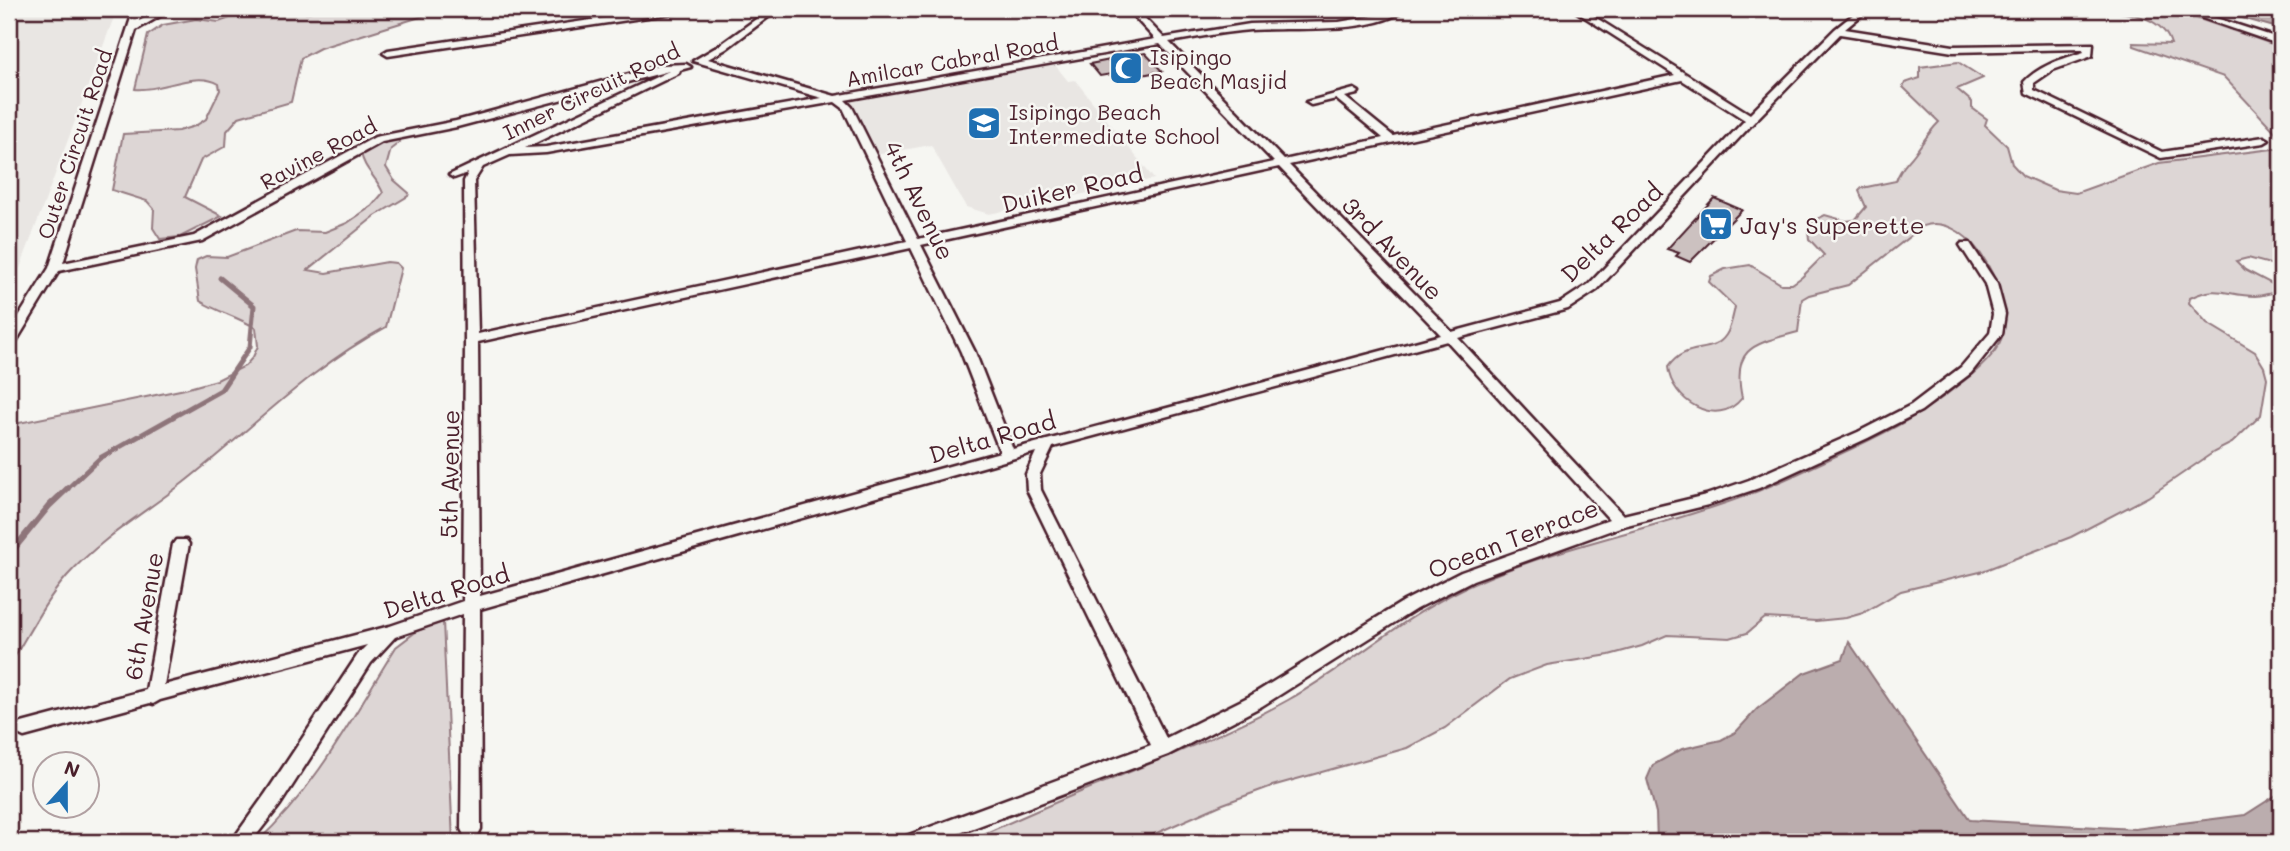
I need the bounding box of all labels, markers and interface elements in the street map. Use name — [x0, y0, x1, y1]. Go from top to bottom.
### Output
street label: Amilcar Cabral Road — [844, 28, 1060, 92]
street label: Inner Circuit Road — [498, 37, 684, 145]
place label: Isipingo Beach Masjid — [1150, 43, 1287, 94]
street label: Outer Circuit Road — [31, 46, 117, 242]
mosque icon: Isipingo Beach Masjid — [1107, 49, 1145, 87]
place label: Isipingo Beach Intermediate School — [1009, 98, 1220, 149]
school or university icon: Isipingo Beach Intermediate School — [965, 104, 1003, 142]
street label: Ravine Road — [255, 111, 381, 195]
street label: 4th Avenue — [878, 135, 962, 265]
street label: Duiker Road — [998, 157, 1146, 219]
street label: Delta Road — [1553, 176, 1669, 288]
street label: 3rd Avenue — [1336, 190, 1450, 306]
supermarket icon: Jay's Superette — [1697, 205, 1735, 243]
place label: Jay's Superette — [1740, 209, 1925, 240]
street label: Delta Road — [925, 404, 1059, 470]
street label: 5th Avenue — [432, 409, 466, 539]
street label: Ocean Terrace — [1423, 491, 1603, 585]
street label: 6th Avenue — [117, 550, 169, 682]
street label: Delta Road — [379, 557, 513, 625]
north arrow — [32, 750, 102, 820]
text: N — [61, 754, 83, 783]

